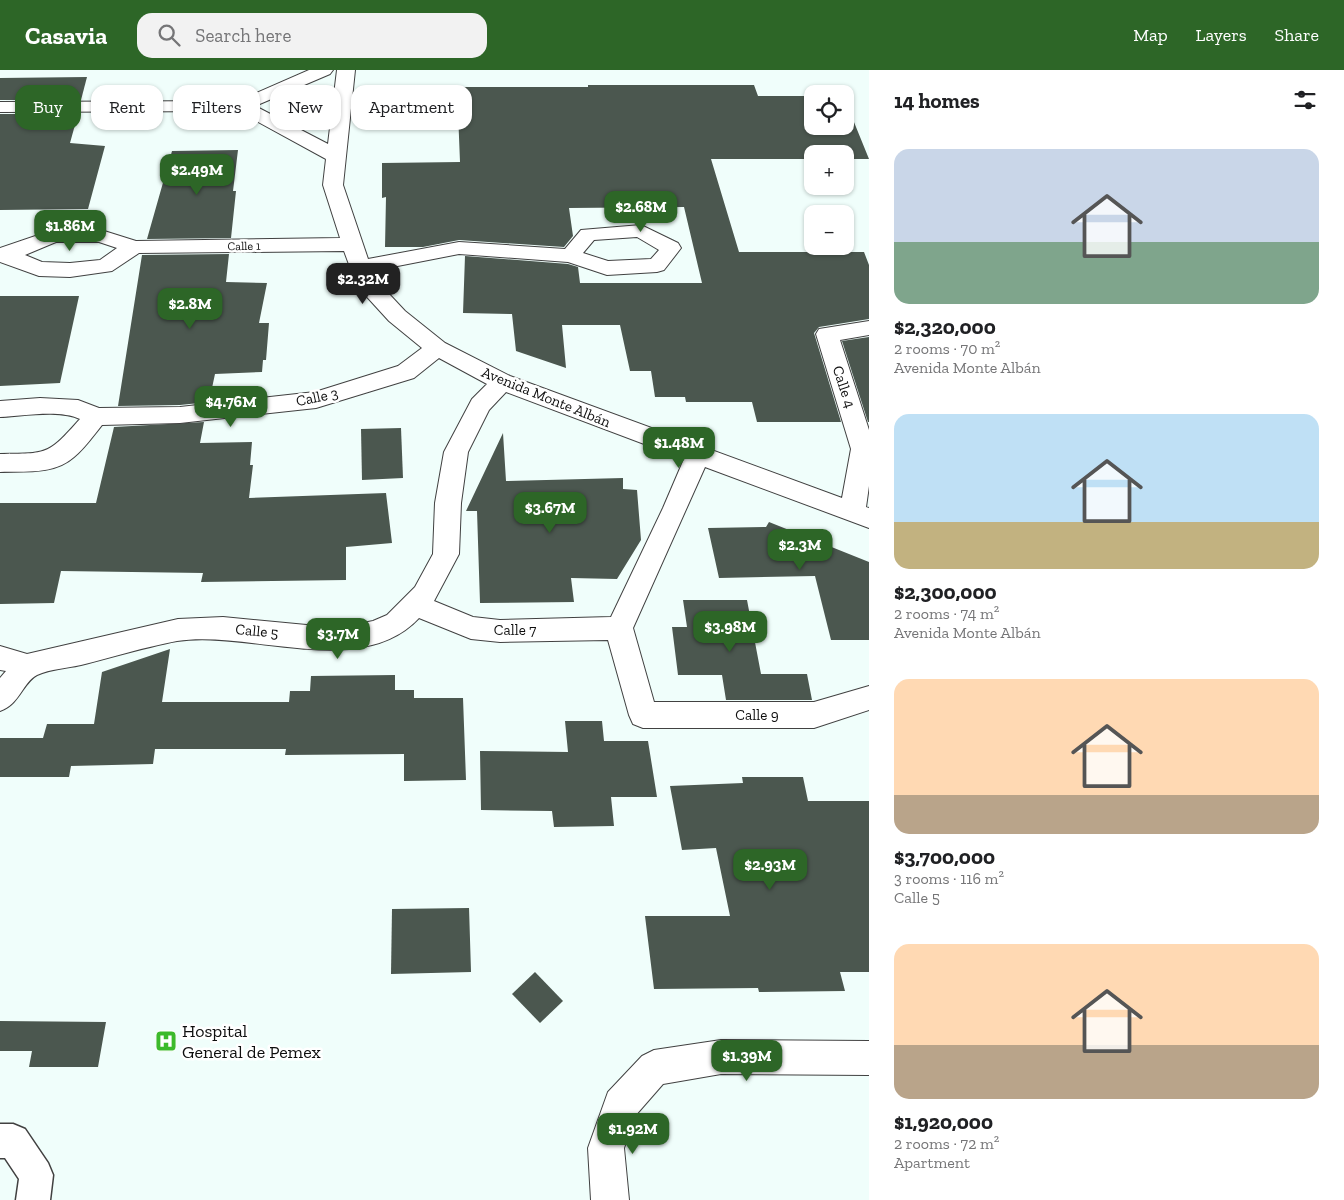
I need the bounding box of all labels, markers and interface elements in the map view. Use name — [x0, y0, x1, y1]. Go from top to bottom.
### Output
search box — [137, 13, 487, 58]
text: Casavia — [25, 21, 107, 50]
icon: search — [155, 21, 183, 49]
text: Search here — [195, 24, 292, 47]
text: Map — [1133, 24, 1168, 46]
text: Layers — [1196, 24, 1247, 46]
text: Share — [1275, 24, 1319, 46]
chip: Buy — [15, 85, 81, 130]
chip: Rent — [91, 85, 163, 130]
chip: Filters — [173, 85, 260, 130]
chip: New — [270, 85, 341, 130]
chip: Apartment — [351, 85, 472, 130]
map controls — [804, 85, 854, 255]
button: locate — [804, 85, 854, 135]
icon: filters — [1291, 86, 1319, 114]
text: 14 homes — [894, 88, 980, 113]
button: + — [804, 145, 854, 195]
pin: $2.49M — [156, 154, 238, 196]
text: $2.49M — [171, 160, 223, 179]
icon: home — [1062, 181, 1152, 271]
pin: $2.68M — [600, 190, 682, 233]
text: $2.68M — [615, 197, 667, 216]
button: − — [804, 205, 854, 255]
pin: $1.86M — [29, 210, 111, 252]
text: $1.86M — [45, 216, 95, 235]
street label: Calle 1 — [227, 239, 261, 253]
pin: $2.32M — [322, 262, 404, 305]
text: $2.32M — [337, 269, 389, 288]
pin: $2.8M — [155, 288, 225, 330]
text: $2.8M — [168, 294, 212, 313]
text: $2,320,000 — [894, 314, 996, 339]
text: 2 rooms · 70 m² — [894, 339, 1000, 358]
text: Avenida Monte Albán — [894, 358, 1041, 377]
street label: Avenida Monte Albán — [479, 363, 613, 431]
street label: Calle 4 — [829, 364, 859, 410]
street label: Calle 3 — [294, 384, 340, 410]
pin: $4.76M — [190, 386, 272, 428]
text: $4.76M — [205, 392, 257, 411]
pin: $1.48M — [638, 426, 720, 469]
text: $1.48M — [654, 433, 704, 452]
icon: home — [1062, 446, 1152, 536]
pin: $3.67M — [509, 492, 591, 534]
text: $3.67M — [525, 498, 575, 517]
pin: $2.3M — [765, 528, 835, 571]
text: $2.3M — [778, 535, 822, 554]
text: $2,300,000 — [894, 579, 997, 604]
text: 2 rooms · 74 m² — [894, 604, 999, 623]
pin: $3.98M — [689, 610, 771, 653]
text: $3.98M — [704, 617, 756, 636]
pin: $3.7M — [303, 618, 373, 660]
street label: Calle 5 — [235, 620, 280, 642]
street label: Calle 7 — [494, 621, 536, 639]
text: Avenida Monte Albán — [894, 623, 1041, 642]
text: $3.7M — [317, 624, 359, 643]
street label: Calle 9 — [735, 706, 779, 724]
icon: home — [1062, 711, 1152, 801]
text: $3,700,000 — [894, 844, 995, 869]
pin: $2.93M — [729, 848, 811, 891]
text: $2.93M — [744, 855, 796, 874]
text: 3 rooms · 116 m² — [894, 869, 1004, 888]
text: Calle 5 — [894, 888, 940, 907]
icon: home — [1062, 976, 1152, 1066]
place label: Hospital General de Pemex — [182, 1020, 321, 1063]
hospital icon: Hospital General de Pemex — [154, 1029, 178, 1053]
pin: $1.39M — [706, 1040, 788, 1082]
text: $1.39M — [722, 1046, 772, 1065]
text: $1,920,000 — [894, 1109, 993, 1134]
pin: $1.92M — [592, 1112, 674, 1155]
text: $1.92M — [608, 1119, 658, 1138]
text: 2 rooms · 72 m² — [894, 1134, 999, 1153]
text: Apartment — [894, 1153, 970, 1172]

